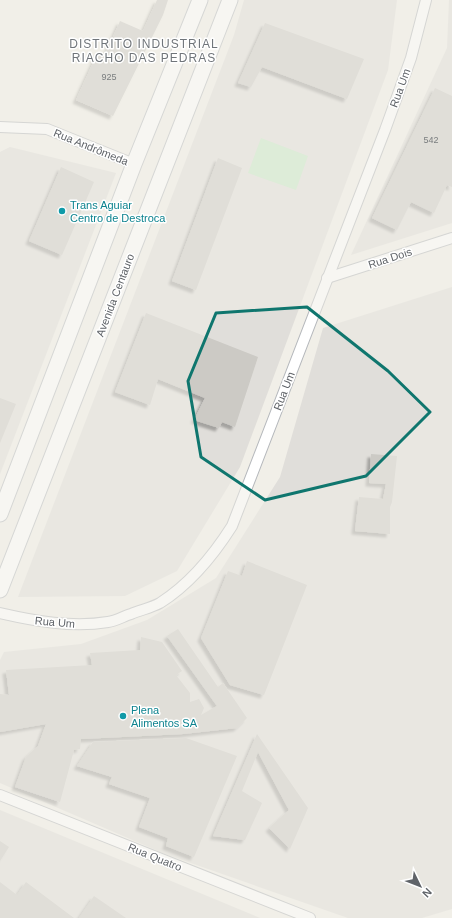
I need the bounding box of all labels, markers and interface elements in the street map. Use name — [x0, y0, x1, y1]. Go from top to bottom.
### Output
district label: DISTRITO INDUSTRIAL RIACHO DAS PEDRAS — [69, 37, 219, 65]
street label: Rua Um — [387, 67, 413, 109]
house number: 925 — [101, 72, 117, 82]
street label: Rua Andrômeda — [52, 127, 131, 168]
house number: 542 — [423, 135, 439, 145]
place label: Trans Aguiar Centro de Destroca — [70, 199, 166, 224]
marker: Trans Aguiar Centro de Destroca — [57, 206, 67, 216]
street label: Rua Dois — [367, 245, 414, 271]
street label: Avenida Centauro — [94, 252, 136, 338]
street label: Rua Um — [271, 370, 297, 412]
street label: Rua Um — [34, 614, 76, 630]
place label: Plena Alimentos SA — [131, 704, 198, 729]
marker: Plena Alimentos SA — [118, 711, 128, 721]
street label: Rua Quatro — [126, 841, 184, 873]
north arrow — [400, 866, 440, 906]
text: N — [420, 886, 434, 900]

